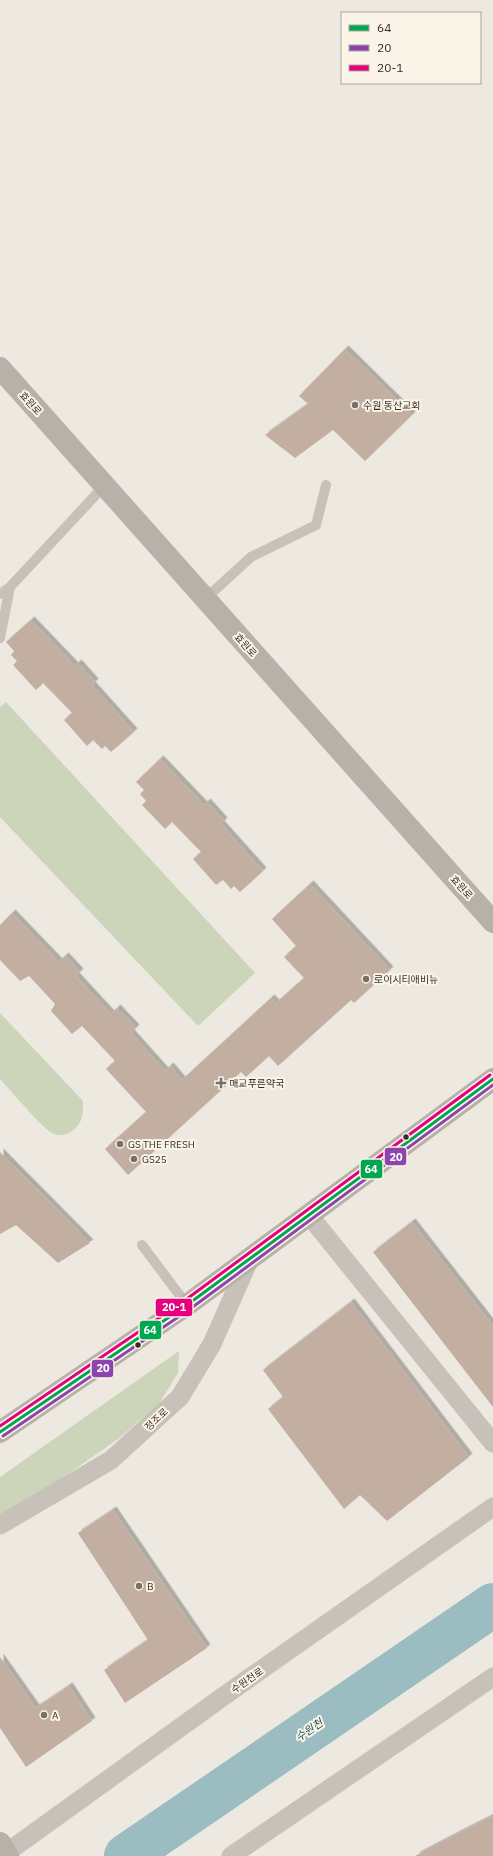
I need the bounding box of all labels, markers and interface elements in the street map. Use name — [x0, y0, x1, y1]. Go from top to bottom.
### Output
legend — [341, 12, 481, 84]
text: 64 — [377, 20, 391, 35]
text: 20 — [377, 40, 391, 55]
text: 20-1 — [377, 60, 403, 75]
street label: 효원로 — [17, 389, 45, 418]
place label: 수원 동산교회 — [363, 399, 421, 412]
marker: 수원 동산교회 — [350, 400, 360, 410]
street label: 효원로 — [232, 631, 260, 660]
street label: 효원로 — [448, 873, 476, 902]
place label: 로이시티애비뉴 — [374, 973, 438, 986]
marker: 로이시티애비뉴 — [361, 974, 371, 984]
place label: 매교푸른약국 — [229, 1077, 284, 1090]
marker: 매교푸른약국 — [216, 1078, 226, 1088]
unlabelled marker — [401, 1132, 411, 1142]
place label: GS THE FRESH — [128, 1138, 195, 1151]
marker: GS THE FRESH — [115, 1139, 125, 1149]
line badge: 20 — [384, 1147, 407, 1166]
text: 20 — [389, 1150, 403, 1164]
place label: GS25 — [142, 1153, 167, 1166]
marker: GS25 — [129, 1154, 139, 1164]
line badge: 64 — [360, 1159, 383, 1179]
text: 64 — [364, 1162, 378, 1176]
line badge: 20-1 — [155, 1298, 193, 1317]
text: 20-1 — [162, 1300, 187, 1314]
line badge: 64 — [139, 1320, 162, 1340]
text: 64 — [143, 1323, 157, 1337]
unlabelled marker — [133, 1340, 143, 1350]
line badge: 20 — [91, 1359, 114, 1378]
text: 20 — [96, 1361, 110, 1375]
street label: 정조로 — [142, 1405, 171, 1434]
place label: B — [147, 1580, 154, 1593]
marker: B — [134, 1581, 144, 1591]
street label: 수원천로 — [228, 1665, 266, 1696]
place label: A — [52, 1709, 59, 1722]
marker: A — [39, 1710, 49, 1720]
water label: 수원천 — [292, 1715, 327, 1744]

